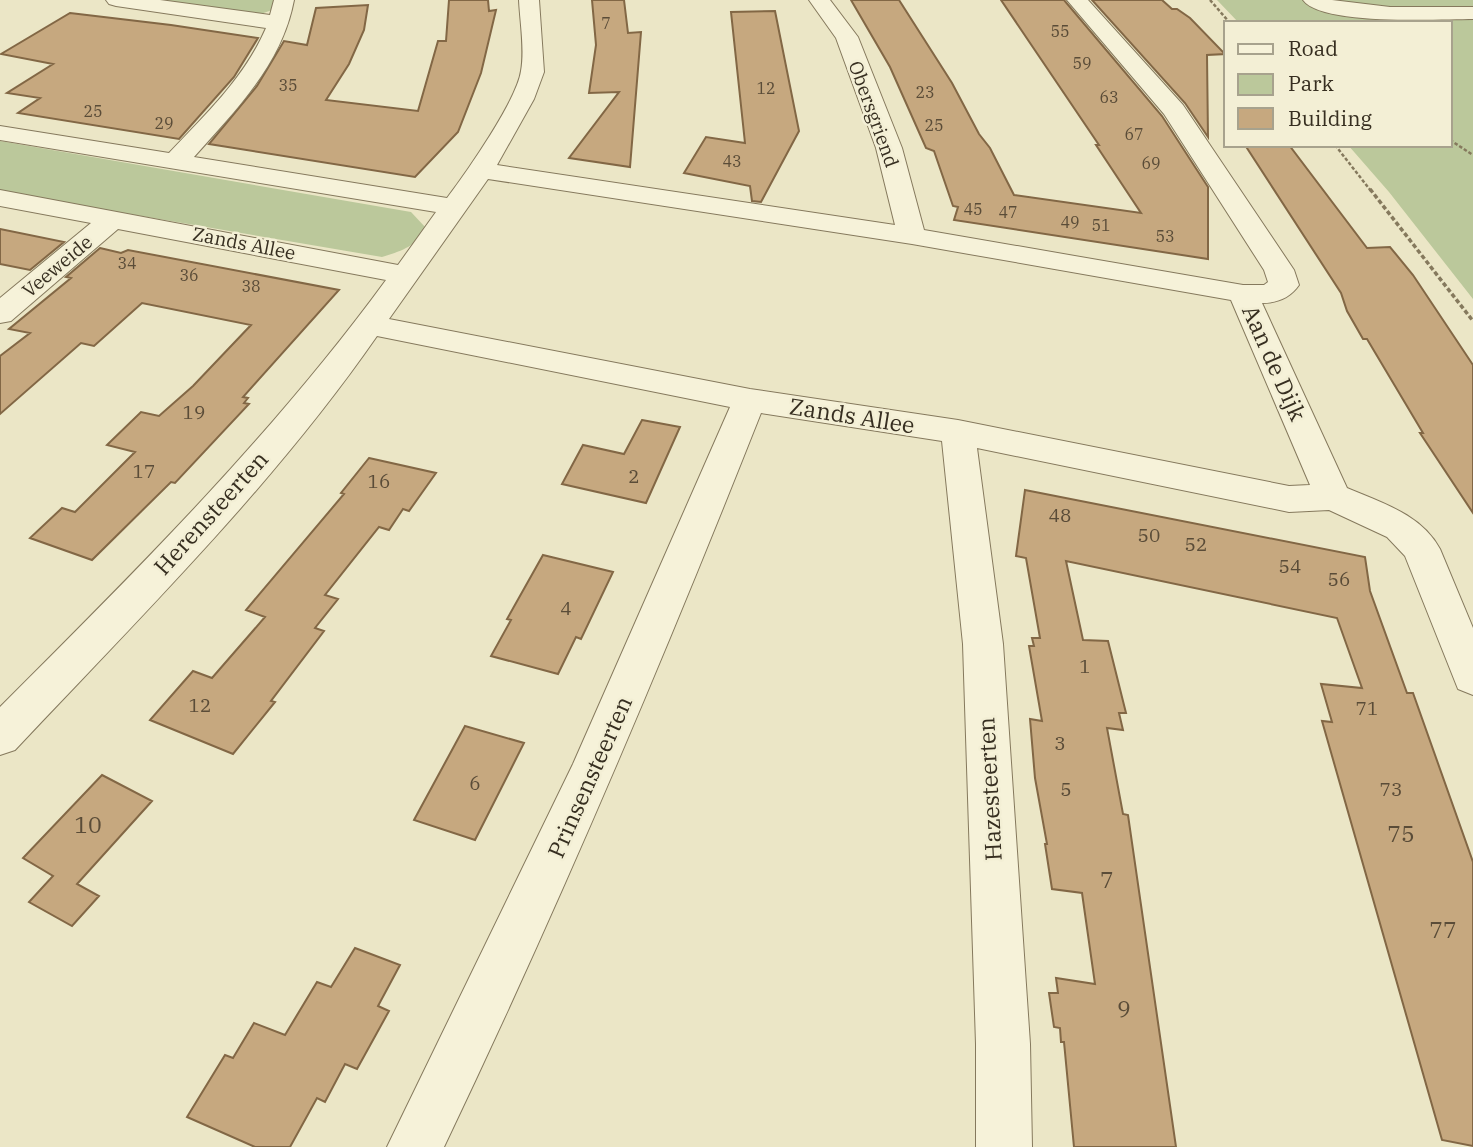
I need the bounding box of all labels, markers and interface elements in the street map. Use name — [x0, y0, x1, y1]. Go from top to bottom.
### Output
house number: 7 — [601, 13, 611, 33]
house number: 55 — [1050, 21, 1070, 41]
legend — [1224, 21, 1452, 147]
text: Road — [1288, 34, 1338, 62]
house number: 59 — [1072, 53, 1092, 73]
street label: Obersgriend — [844, 58, 904, 170]
text: Park — [1288, 69, 1335, 97]
house number: 35 — [278, 75, 298, 95]
house number: 12 — [756, 78, 776, 98]
house number: 23 — [915, 82, 935, 102]
house number: 63 — [1099, 87, 1119, 107]
house number: 25 — [83, 101, 103, 121]
text: Building — [1288, 104, 1373, 132]
house number: 29 — [154, 113, 174, 133]
house number: 25 — [924, 115, 944, 135]
house number: 67 — [1124, 124, 1144, 144]
house number: 43 — [722, 151, 742, 171]
house number: 69 — [1141, 153, 1161, 173]
house number: 45 — [963, 199, 983, 219]
house number: 47 — [998, 202, 1018, 222]
house number: 49 — [1060, 212, 1080, 232]
house number: 51 — [1091, 215, 1111, 235]
street label: Zands Allee — [190, 221, 298, 265]
house number: 53 — [1155, 226, 1175, 246]
street label: Veeweide — [17, 230, 97, 302]
house number: 34 — [117, 253, 137, 273]
house number: 36 — [179, 265, 199, 285]
house number: 38 — [241, 276, 261, 296]
street label: Aan de Dijk — [1236, 300, 1314, 426]
street label: Zands Allee — [787, 390, 917, 440]
house number: 19 — [183, 400, 205, 424]
street label: Herensteerten — [147, 444, 274, 581]
house number: 17 — [133, 459, 155, 483]
house number: 2 — [628, 464, 640, 488]
house number: 16 — [368, 469, 390, 493]
house number: 48 — [1049, 503, 1071, 527]
house number: 50 — [1138, 523, 1160, 547]
house number: 52 — [1185, 532, 1207, 556]
house number: 54 — [1279, 554, 1301, 578]
house number: 56 — [1328, 567, 1350, 591]
house number: 4 — [560, 596, 572, 620]
house number: 1 — [1079, 654, 1091, 678]
street label: Prinsensteerten — [540, 691, 638, 862]
house number: 12 — [189, 693, 211, 717]
house number: 71 — [1356, 696, 1378, 720]
street label: Hazesteerten — [970, 716, 1008, 862]
house number: 3 — [1054, 731, 1066, 755]
house number: 6 — [469, 771, 481, 795]
house number: 5 — [1060, 777, 1072, 801]
house number: 73 — [1380, 777, 1402, 801]
house number: 10 — [74, 809, 102, 839]
house number: 75 — [1387, 818, 1415, 848]
house number: 7 — [1100, 864, 1114, 894]
house number: 77 — [1429, 914, 1457, 944]
house number: 9 — [1117, 993, 1131, 1023]

